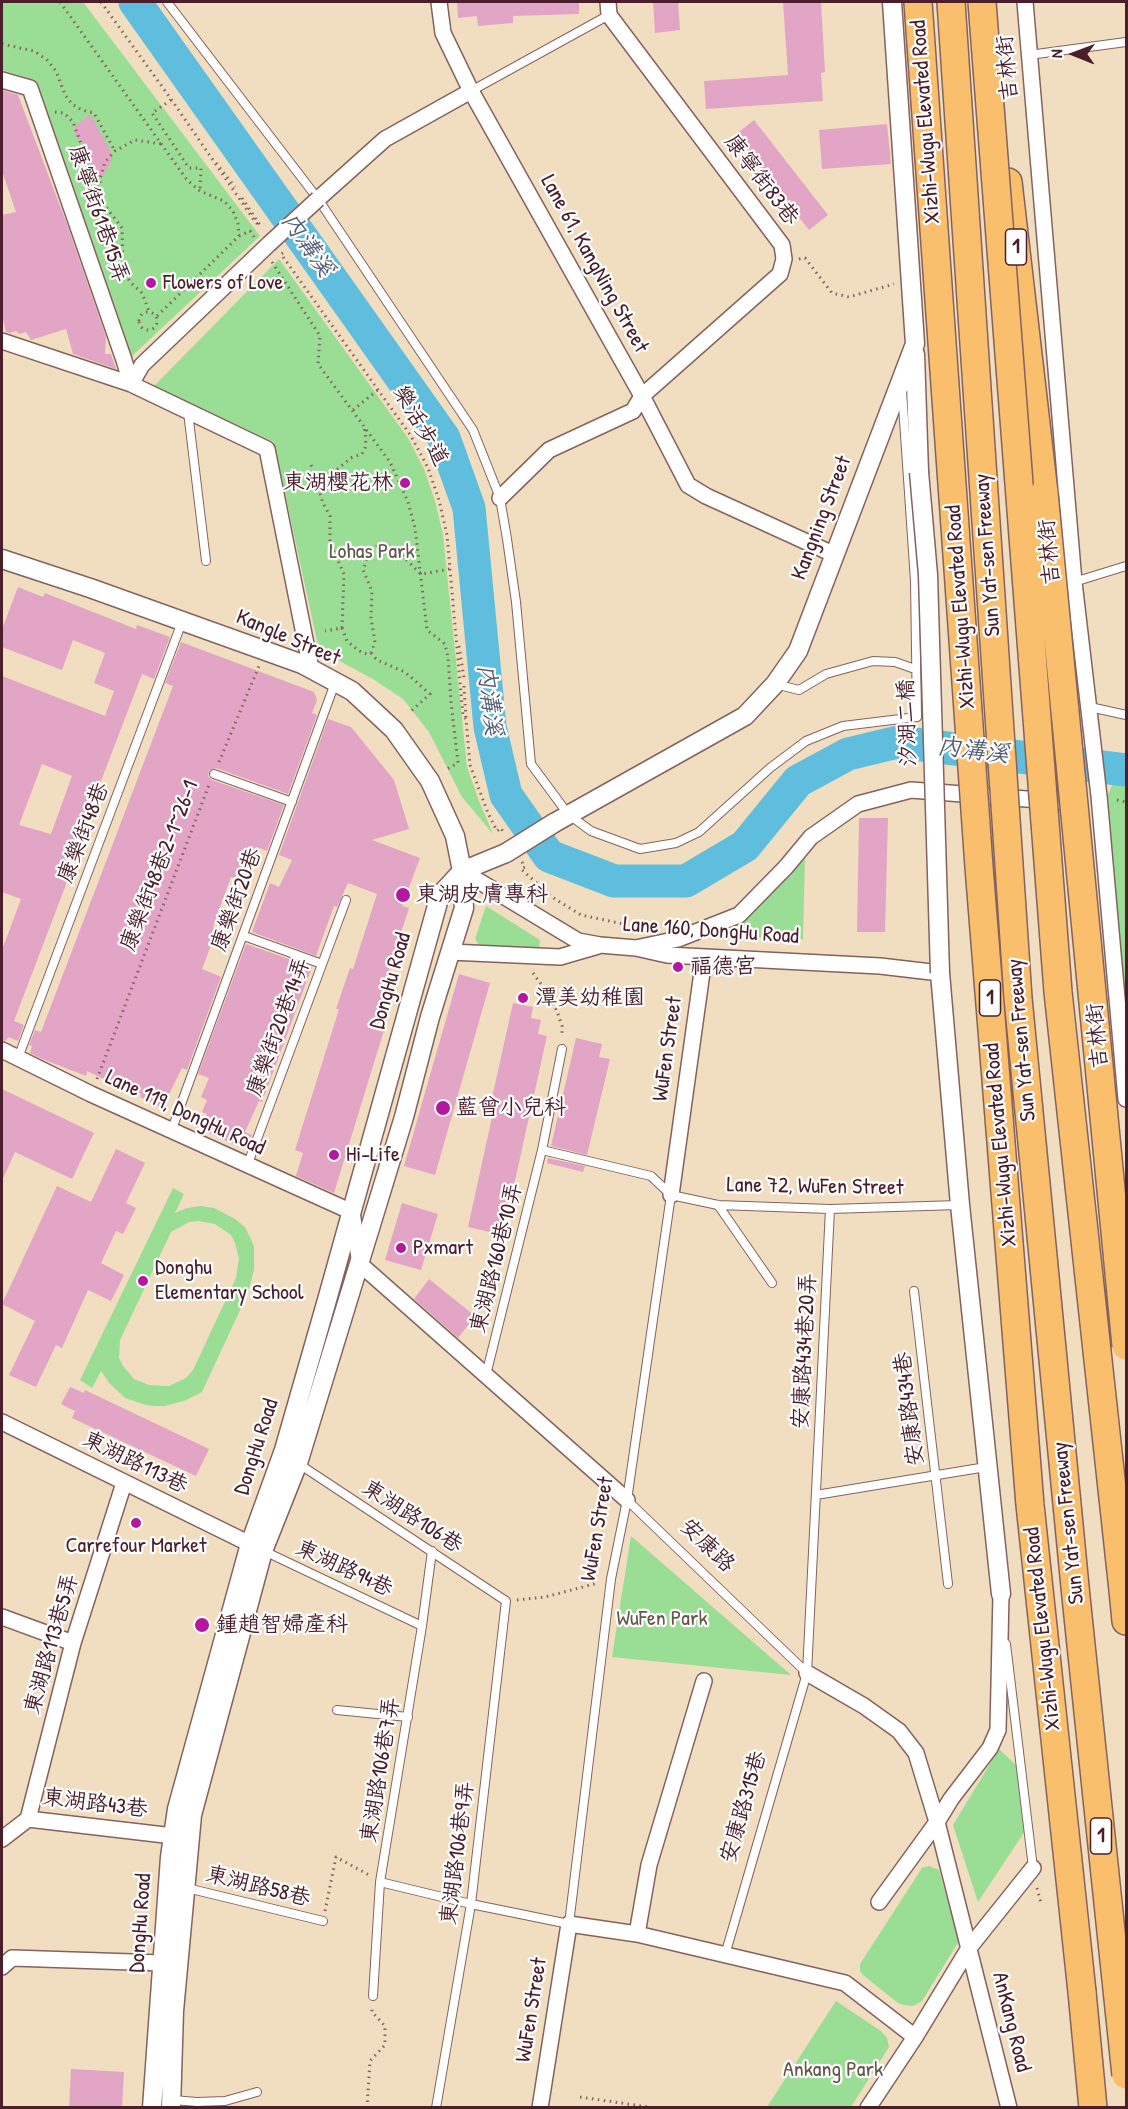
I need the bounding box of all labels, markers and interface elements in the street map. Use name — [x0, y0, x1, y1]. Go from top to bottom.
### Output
street label: Xizhi-Wugu Elevated Road — [906, 19, 946, 225]
north arrow — [1044, 24, 1104, 84]
street label: 吉林街 — [992, 34, 1024, 102]
text: N — [1045, 49, 1067, 58]
street label: 康寧街83巷 — [718, 129, 804, 231]
street label: 康寧街61巷15弄 — [62, 142, 134, 286]
street label: Lane 61, KangNing Street — [534, 170, 654, 358]
water label: 內溝溪 — [275, 207, 339, 283]
road number: 1 — [1006, 229, 1026, 265]
place label: Flowers of Love — [163, 270, 283, 296]
marker: Flowers of Love — [144, 276, 158, 290]
street label: 樂活步道 — [387, 381, 453, 471]
street label: Kangning Street — [786, 452, 858, 584]
place label: 東湖櫻花林 — [283, 470, 393, 496]
street label: Sun Yat-sen Freeway — [969, 473, 1007, 637]
marker: 東湖櫻花林 — [398, 476, 412, 490]
street label: Xizhi-Wugu Elevated Road — [941, 504, 981, 710]
street label: 吉林街 — [1034, 518, 1066, 586]
park label: Lohas Park — [329, 539, 415, 565]
street label: Kangle Street — [232, 604, 344, 672]
water label: 內溝溪 — [470, 663, 508, 737]
street label: 汐湖二橋 — [893, 679, 923, 767]
water label: 內溝溪 — [936, 732, 1010, 770]
street label: 康樂街48巷2-1~26-1 — [115, 777, 205, 955]
street label: 康樂街48巷 — [53, 779, 115, 887]
street label: 康樂街20巷 — [206, 845, 268, 955]
place label: 東湖皮膚專科 — [416, 882, 548, 908]
marker: 東湖皮膚專科 — [394, 886, 412, 904]
street label: Lane 160, DongHu Road — [622, 912, 800, 950]
street label: DongHu Road — [365, 930, 417, 1032]
street label: 康樂街20巷14弄 — [242, 954, 316, 1100]
place label: 福德宮 — [690, 954, 756, 980]
street label: Sun Yat-sen Freeway — [1002, 958, 1042, 1122]
marker: 福德宮 — [671, 960, 685, 974]
road number: 1 — [980, 980, 1000, 1016]
place label: 潭美幼稚園 — [535, 985, 645, 1011]
marker: 潭美幼稚園 — [516, 991, 530, 1005]
street label: WuFen Street — [648, 995, 688, 1103]
street label: 吉林街 — [1082, 1002, 1114, 1070]
street label: Xizhi-Wugu Elevated Road — [979, 1042, 1023, 1248]
street label: Lane 119, DongHu Road — [101, 1064, 269, 1162]
place label: 藍曾小兒科 — [456, 1095, 566, 1121]
marker: 藍曾小兒科 — [434, 1099, 452, 1117]
place label: Hi-Life — [346, 1142, 400, 1168]
marker: Hi-Life — [327, 1148, 341, 1162]
street label: Lane 72, WuFen Street — [726, 1172, 904, 1202]
street label: 東湖路160巷10弄 — [466, 1180, 528, 1336]
place label: Pxmart — [413, 1235, 473, 1261]
marker: Pxmart — [394, 1241, 408, 1255]
place label: Donghu Elementary School — [155, 1255, 303, 1306]
street label: 安康路434巷20弄 — [788, 1272, 822, 1430]
marker: Donghu Elementary School — [136, 1274, 150, 1288]
street label: 安康路434巷 — [890, 1351, 930, 1467]
street label: DongHu Road — [229, 1396, 285, 1498]
street label: 東湖路113巷 — [78, 1426, 192, 1500]
street label: Sun Yat-sen Freeway — [1047, 1440, 1091, 1606]
street label: 東湖路106巷 — [357, 1475, 467, 1559]
street label: WuFen Street — [576, 1475, 620, 1583]
street label: 安康路 — [674, 1514, 740, 1578]
marker: Carrefour Market — [129, 1516, 143, 1530]
street label: Xizhi-Wugu Elevated Road — [1019, 1526, 1067, 1732]
place label: Carrefour Market — [65, 1533, 207, 1559]
street label: 東湖路94巷 — [291, 1535, 397, 1603]
street label: 東湖路113巷5弄 — [19, 1571, 85, 1717]
park label: WuFen Park — [616, 1606, 708, 1632]
place label: 鍾趙智婦產科 — [216, 1612, 348, 1638]
marker: 鍾趙智婦產科 — [193, 1616, 211, 1634]
street label: 東湖路106巷7弄 — [356, 1695, 406, 1845]
street label: 安康路315巷 — [715, 1748, 773, 1866]
street label: 東湖路106巷9弄 — [436, 1780, 480, 1926]
street label: 東湖路43巷 — [41, 1784, 149, 1824]
road number: 1 — [1090, 1818, 1112, 1854]
street label: 東湖路58巷 — [203, 1861, 313, 1913]
street label: DongHu Road — [124, 1873, 158, 1973]
street label: WuFen Street — [511, 1956, 553, 2064]
street label: AnKang Road — [986, 1969, 1036, 2075]
park label: Ankang Park — [783, 2057, 883, 2083]

